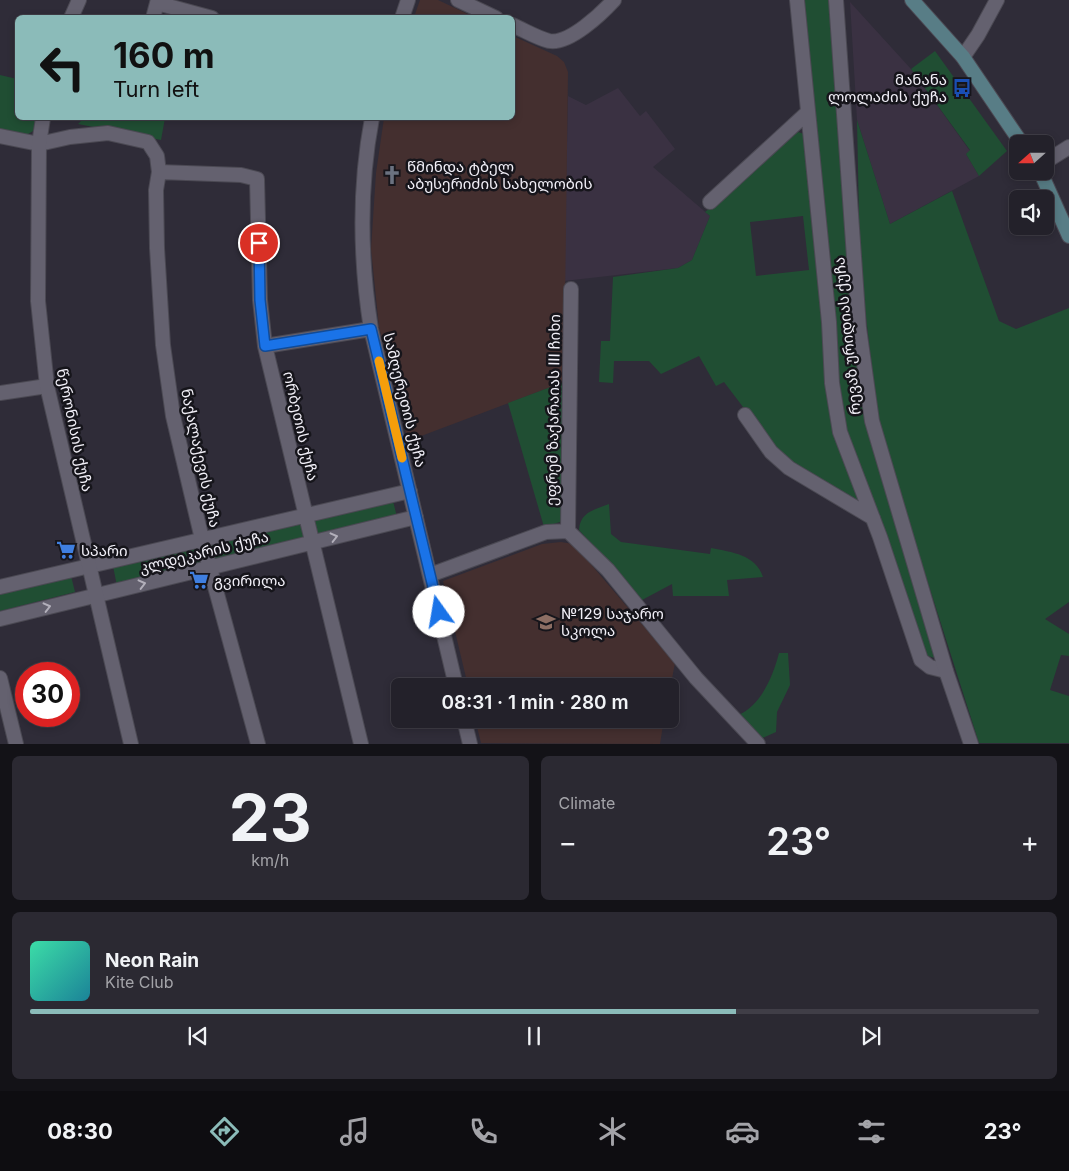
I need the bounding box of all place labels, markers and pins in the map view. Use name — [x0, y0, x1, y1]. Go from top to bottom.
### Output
place label: მანანა ლოლაძის ქუჩა — [828, 70, 947, 106]
bus stop icon: მანანა ლოლაძის ქუჩა — [951, 77, 973, 99]
place label: წმინდა ტბელ აბუსერიძის სახელობის — [407, 157, 593, 193]
church icon: წმინდა ტბელ აბუსერიძის სახელობის — [381, 164, 403, 186]
pin — [238, 222, 280, 264]
supermarket icon: სპარი — [55, 539, 77, 561]
place label: სპარი — [81, 541, 128, 560]
supermarket icon: გვირილა — [188, 569, 210, 591]
place label: გვირილა — [214, 571, 285, 590]
place label: №129 საჯარო სკოლა — [561, 604, 664, 640]
school or university icon: №129 საჯარო სკოლა — [535, 611, 557, 633]

